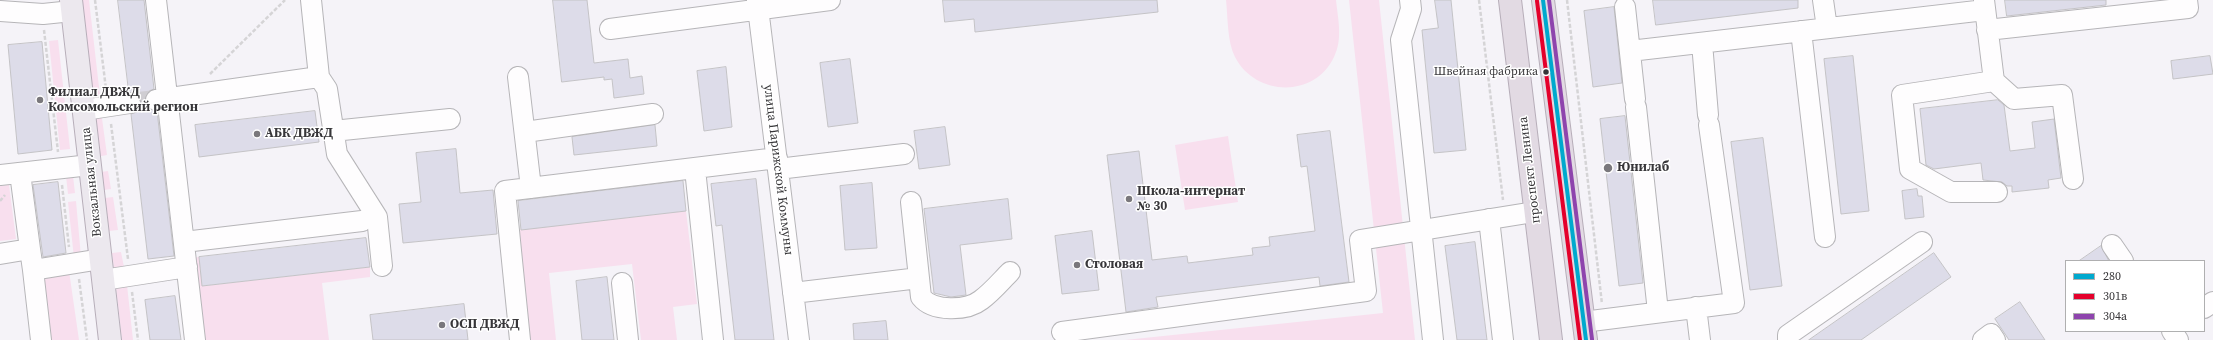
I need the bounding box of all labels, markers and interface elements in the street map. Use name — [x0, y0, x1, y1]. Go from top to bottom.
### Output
place label: Швейная фабрика — [1434, 65, 1538, 79]
marker: Швейная фабрика — [1541, 67, 1551, 77]
street label: улица Парижской Коммуны — [760, 84, 796, 256]
place label: Филиал ДВЖД Комсомольский регион — [48, 85, 198, 116]
marker: Филиал ДВЖД Комсомольский регион — [35, 95, 45, 105]
street label: проспект Ленина — [1516, 116, 1544, 224]
street label: Вокзальная улица — [78, 126, 106, 238]
place label: АБК ДВЖД — [265, 126, 333, 142]
marker: АБК ДВЖД — [252, 129, 262, 139]
place label: Юнилаб — [1617, 160, 1669, 176]
marker: Юнилаб — [1602, 162, 1614, 174]
place label: Школа-интернат № 30 — [1137, 184, 1245, 215]
marker: Школа-интернат № 30 — [1124, 194, 1134, 204]
place label: Столовая — [1085, 257, 1143, 273]
marker: Столовая — [1072, 260, 1082, 270]
legend — [2065, 260, 2205, 332]
text: 280 — [2103, 268, 2121, 284]
text: 301в — [2103, 288, 2127, 304]
text: 304а — [2103, 308, 2127, 324]
place label: ОСП ДВЖД — [450, 317, 520, 333]
marker: ОСП ДВЖД — [437, 320, 447, 330]

